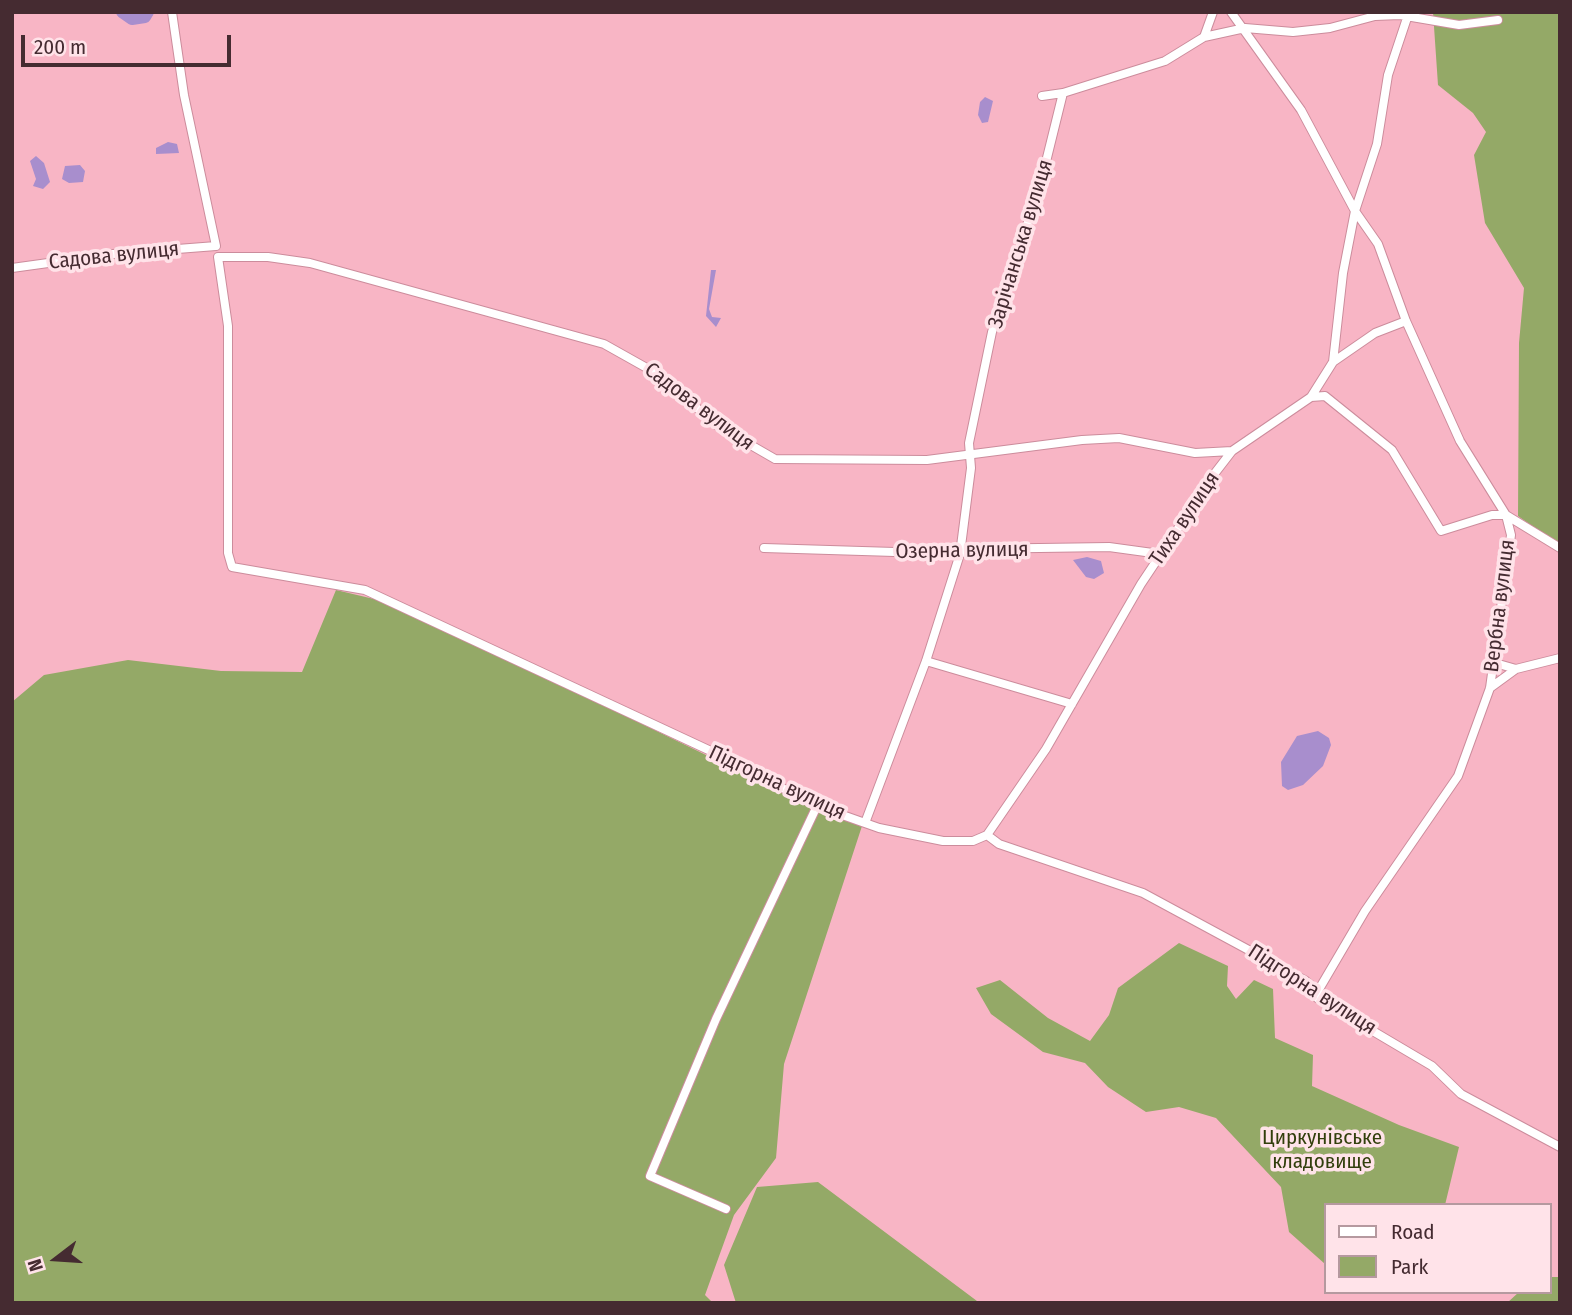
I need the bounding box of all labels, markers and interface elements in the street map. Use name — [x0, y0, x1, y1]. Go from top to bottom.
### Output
scale bar — [24, 21, 234, 65]
text: 200 m — [34, 34, 86, 60]
street label: Зарічанська вулиця — [983, 157, 1059, 331]
street label: Садова вулиця — [48, 237, 180, 275]
street label: Садова вулиця — [639, 358, 759, 456]
street label: Тиха вулиця — [1145, 467, 1225, 571]
street label: Озерна вулиця — [895, 537, 1029, 565]
street label: Вербна вулиця — [1479, 538, 1521, 674]
street label: Підгорна вулиця — [705, 740, 849, 826]
street label: Підгорна вулиця — [1243, 939, 1381, 1041]
park label: Циркунівське кладовище — [1262, 1125, 1382, 1175]
legend — [1324, 1203, 1551, 1294]
text: Road — [1391, 1219, 1435, 1245]
north arrow — [21, 1224, 91, 1294]
text: Park — [1391, 1254, 1428, 1280]
text: N — [23, 1256, 48, 1274]

